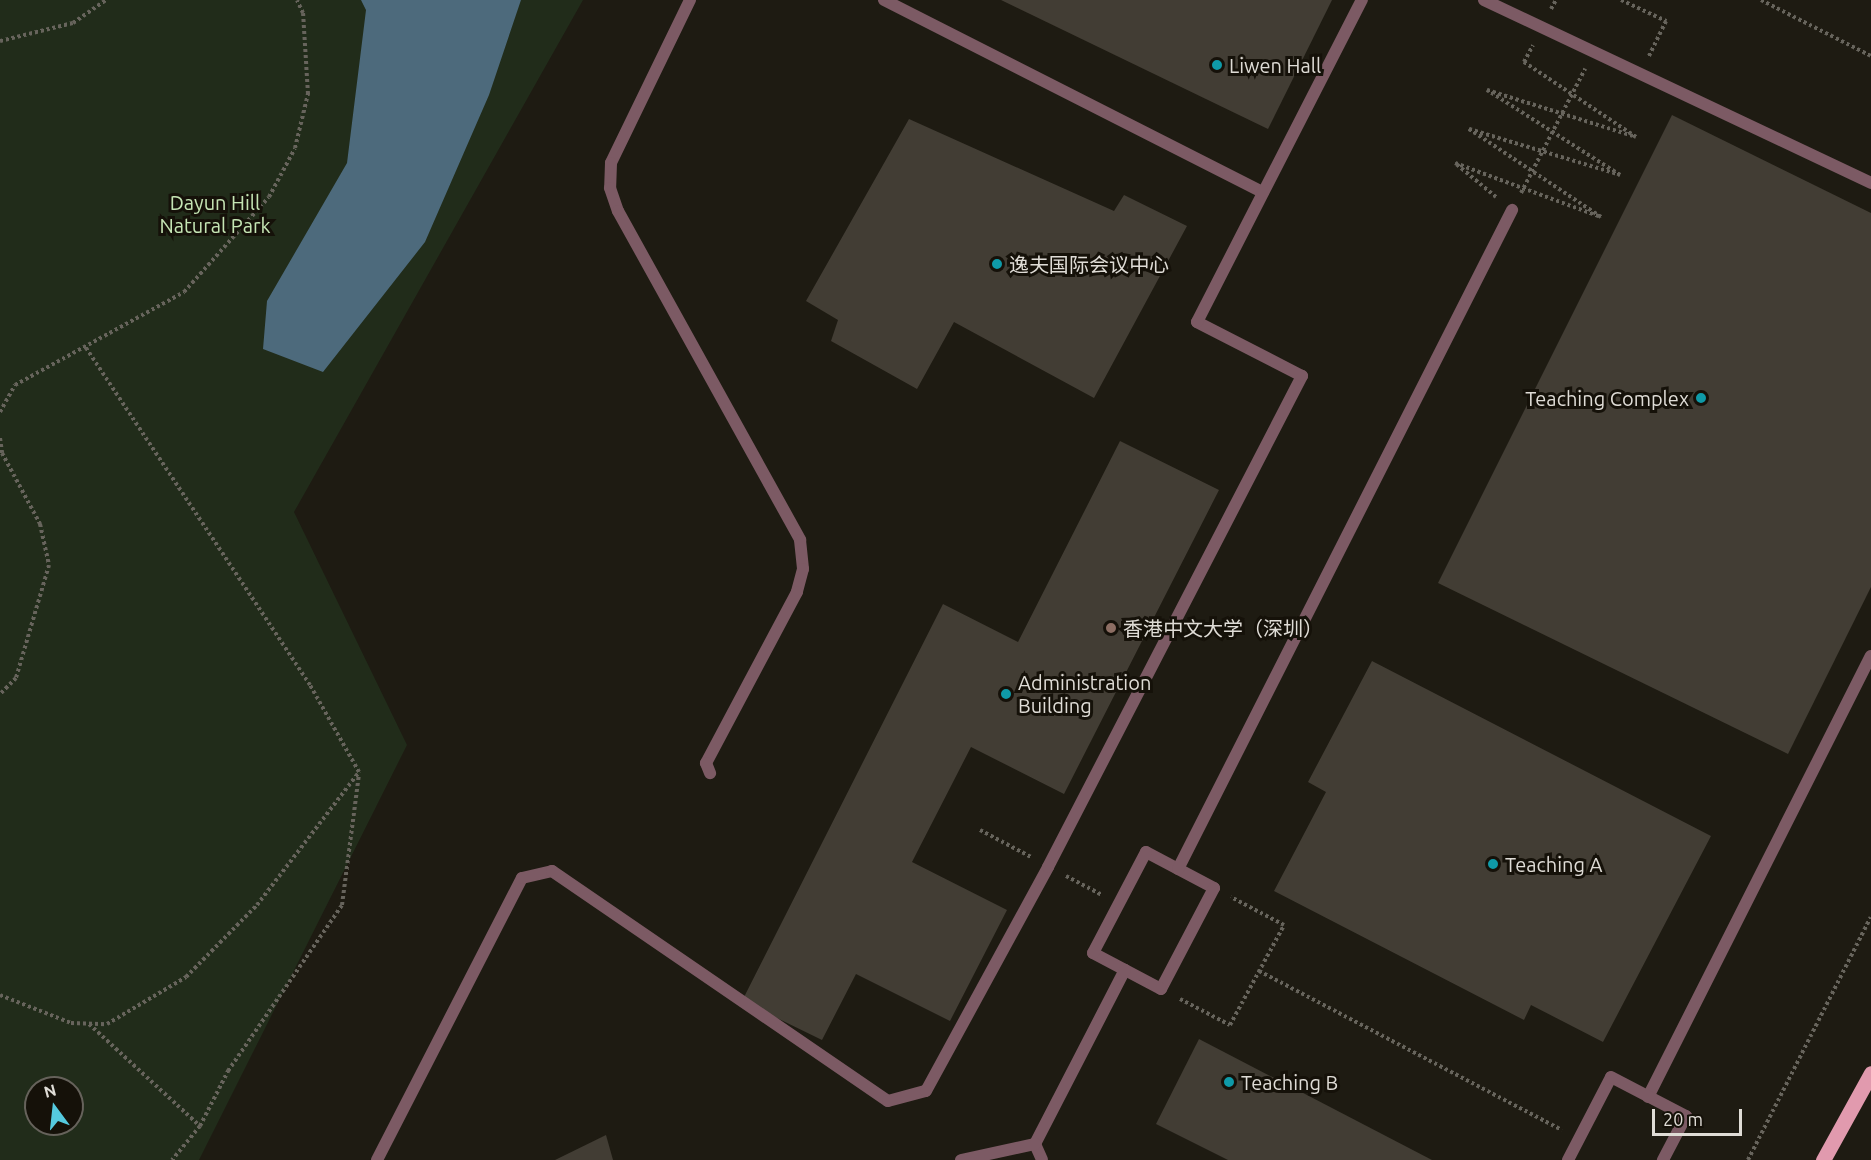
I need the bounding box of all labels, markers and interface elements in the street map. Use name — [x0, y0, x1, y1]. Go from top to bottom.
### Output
place label: Liwen Hall — [1229, 53, 1321, 77]
marker: Liwen Hall — [1210, 58, 1224, 72]
park label: Dayun Hill Natural Park — [159, 191, 271, 238]
place label: 逸夫国际会议中心 — [1009, 252, 1169, 276]
marker: 逸夫国际会议中心 — [990, 257, 1004, 271]
place label: Teaching Complex — [1525, 386, 1689, 410]
marker: Teaching Complex — [1694, 391, 1708, 405]
place label: 香港中文大学（深圳） — [1123, 616, 1323, 640]
marker: 香港中文大学（深圳） — [1104, 621, 1118, 635]
place label: Administration Building — [1018, 670, 1151, 717]
marker: Administration Building — [999, 687, 1013, 701]
place label: Teaching A — [1505, 852, 1603, 876]
marker: Teaching A — [1486, 857, 1500, 871]
place label: Teaching B — [1241, 1070, 1338, 1094]
marker: Teaching B — [1222, 1075, 1236, 1089]
north arrow — [24, 1076, 84, 1136]
text: N — [42, 1080, 58, 1101]
scale bar — [1655, 1097, 1745, 1135]
text: 20 m — [1663, 1109, 1703, 1129]

